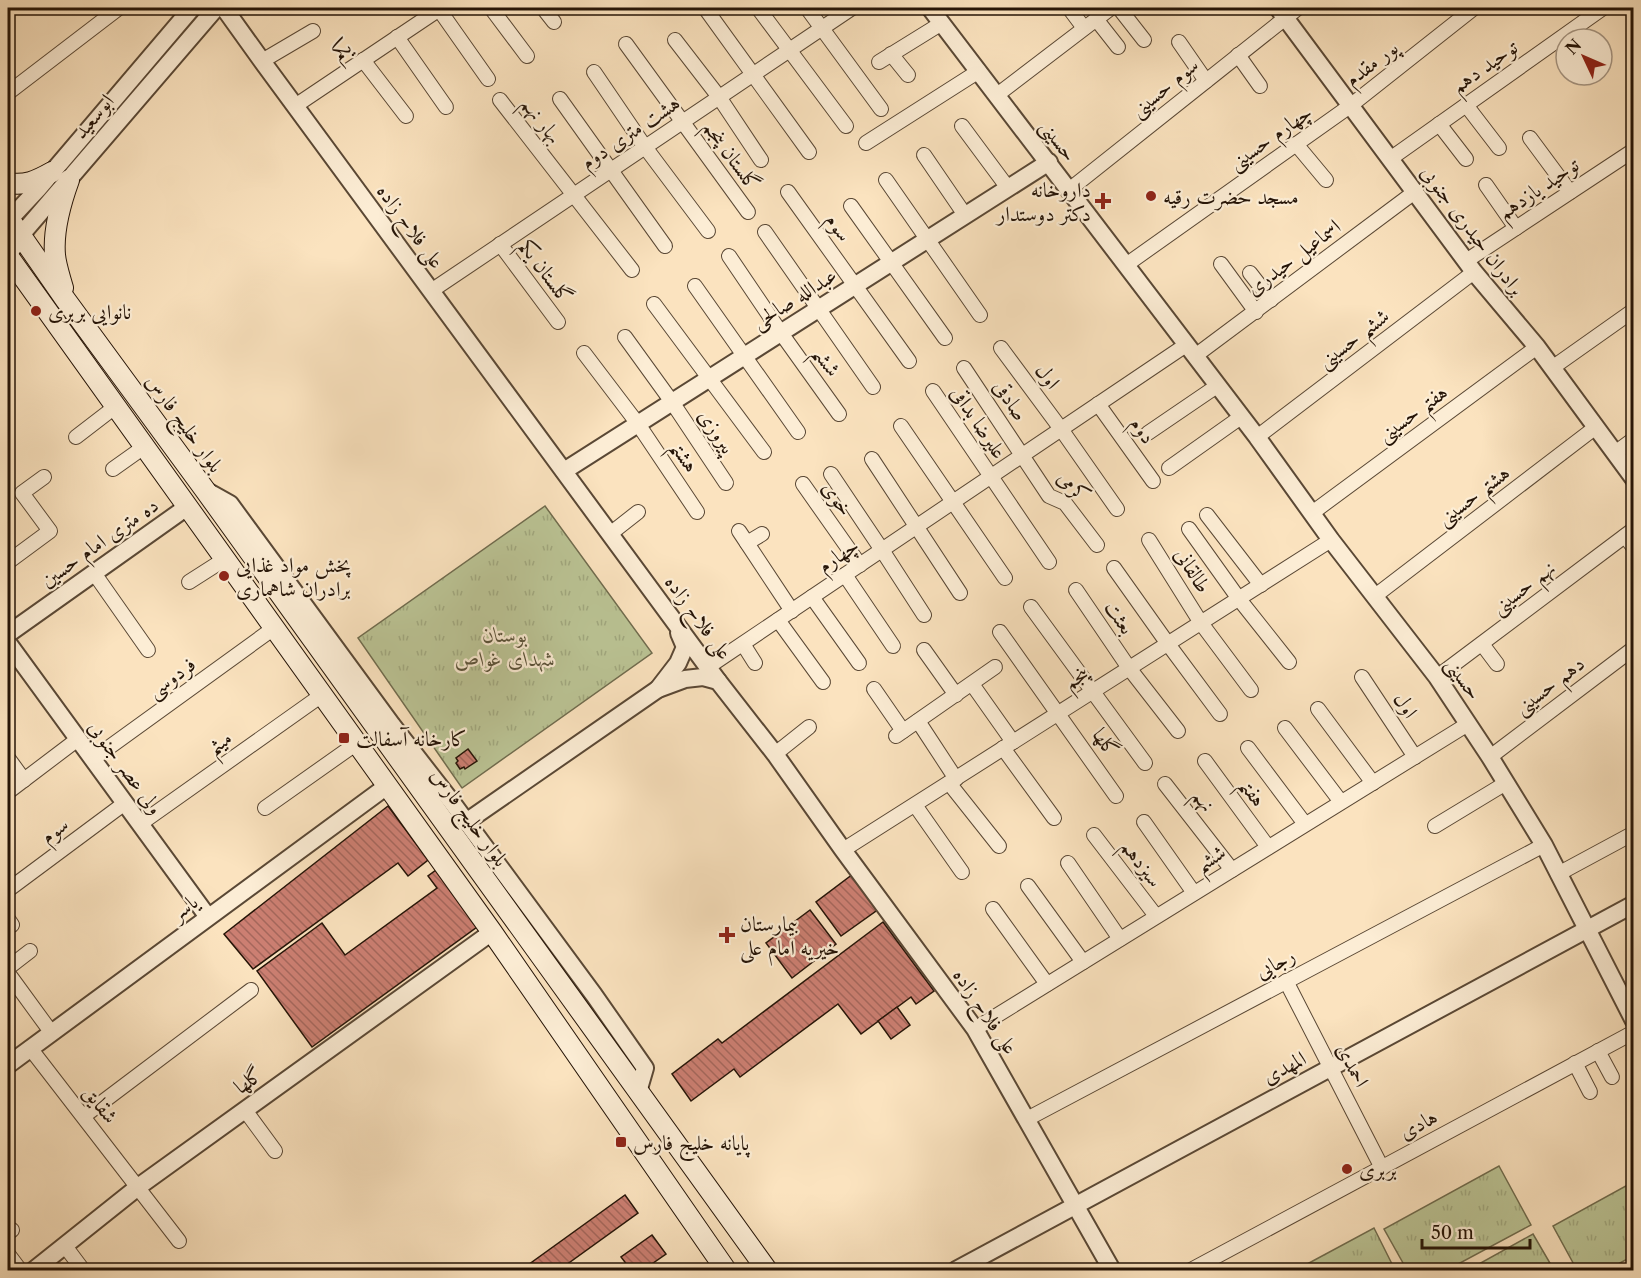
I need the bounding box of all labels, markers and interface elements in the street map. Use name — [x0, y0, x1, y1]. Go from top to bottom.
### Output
north arrow — [1554, 27, 1614, 87]
street label: یکم — [326, 33, 361, 71]
street label: پور مقدم — [1339, 34, 1407, 96]
street label: توحید دهم — [1446, 34, 1528, 104]
text: N — [1561, 35, 1585, 59]
street label: سوم حسینی — [1125, 52, 1207, 127]
street label: ابوسعید — [67, 89, 120, 144]
street label: هشت متری دوم — [576, 90, 688, 179]
street label: بهار نهم — [510, 92, 568, 153]
street label: چهارم حسینی — [1223, 99, 1320, 180]
street label: حسینی — [1033, 114, 1083, 168]
street label: گلستان پنجم — [692, 115, 766, 200]
street label: توحید یازدهم — [1493, 151, 1589, 231]
street label: برادران حیدری جنوبی — [1413, 160, 1530, 302]
place label: داروخانه دکتر دوستدار — [995, 177, 1091, 226]
street label: علی فلاح زاده — [366, 179, 450, 277]
place label: مسجد حضرت رقیه — [1163, 184, 1299, 211]
marker: مسجد حضرت رقیه — [1144, 189, 1158, 203]
marker: داروخانه دکتر دوستدار — [1096, 194, 1110, 208]
street label: سوم — [816, 208, 857, 249]
street label: اسماعیل حیدری — [1241, 213, 1347, 303]
street label: گلستان یکم — [507, 234, 578, 313]
street label: عبدالله صالحی — [747, 262, 842, 336]
place label: نانوایی بربری — [48, 299, 131, 326]
street label: ششم حسینی — [1312, 303, 1399, 380]
marker: نانوایی بربری — [29, 304, 43, 318]
street label: ششم — [800, 341, 846, 386]
street label: اول — [1030, 358, 1066, 394]
street label: بلوار خلیج فارس — [135, 369, 229, 481]
street label: صادقی — [988, 375, 1034, 425]
street label: هفتم حسینی — [1372, 379, 1457, 454]
street label: علیرضا بداقی — [945, 381, 1012, 464]
street label: پیروزی — [691, 404, 741, 461]
street label: دوم — [1120, 412, 1161, 452]
street label: هشتم — [658, 435, 705, 482]
street label: هشتم حسینی — [1432, 459, 1520, 538]
street label: کرمی — [1052, 464, 1096, 508]
street label: خوی — [816, 476, 859, 521]
street label: ده متری امام حسین — [35, 492, 166, 597]
street label: چهارم — [813, 532, 867, 583]
street label: طالقانی — [1170, 543, 1216, 597]
place label: پخش مواد غذایی برادران شاهماری — [236, 552, 351, 601]
street label: نهم حسینی — [1486, 555, 1565, 626]
marker: پخش مواد غذایی برادران شاهماری — [217, 569, 231, 583]
street label: علی فلاح زاده — [654, 570, 738, 668]
street label: بعثت — [1099, 595, 1140, 639]
park label: بوستان شهدای غواص — [455, 622, 555, 673]
street label: دهم حسینی — [1509, 650, 1594, 726]
street label: فردوسی — [142, 651, 202, 705]
street label: حسینی — [1438, 652, 1487, 706]
street label: پنجم — [1059, 659, 1099, 701]
street label: اول — [1389, 687, 1423, 723]
street label: ولی عصر جنوبی — [81, 715, 169, 821]
street label: گلها — [1087, 723, 1125, 761]
street label: میثم — [202, 725, 242, 767]
place label: کارخانه آسفالت — [356, 726, 467, 751]
marker: کارخانه آسفالت — [337, 731, 351, 745]
street label: بلوار خلیج فارس — [420, 763, 514, 875]
street label: هفتم — [1227, 773, 1272, 816]
street label: نهم — [1181, 784, 1221, 821]
street label: سوم — [35, 811, 77, 853]
street label: سیزدهم — [1110, 834, 1168, 897]
street label: ششم — [1190, 839, 1235, 885]
street label: یاسر — [164, 888, 205, 928]
place label: بیمارستان خیریه امام علی — [740, 911, 839, 966]
marker: بیمارستان خیریه امام علی — [718, 926, 736, 944]
street label: رجایی — [1251, 942, 1300, 986]
street label: علی فلاح زاده — [942, 963, 1024, 1063]
street label: احمدی — [1331, 1039, 1375, 1091]
street label: المهدی — [1258, 1045, 1310, 1089]
street label: گلها — [229, 1061, 267, 1099]
street label: شقایق — [78, 1080, 124, 1129]
street label: هادی — [1395, 1104, 1441, 1144]
place label: پایانه خلیج فارس — [633, 1130, 750, 1162]
marker: پایانه خلیج فارس — [614, 1135, 628, 1149]
place label: بربری — [1359, 1157, 1397, 1182]
marker: بربری — [1340, 1162, 1354, 1176]
scale bar — [1422, 1212, 1530, 1250]
text: 50 m — [1431, 1222, 1474, 1244]

